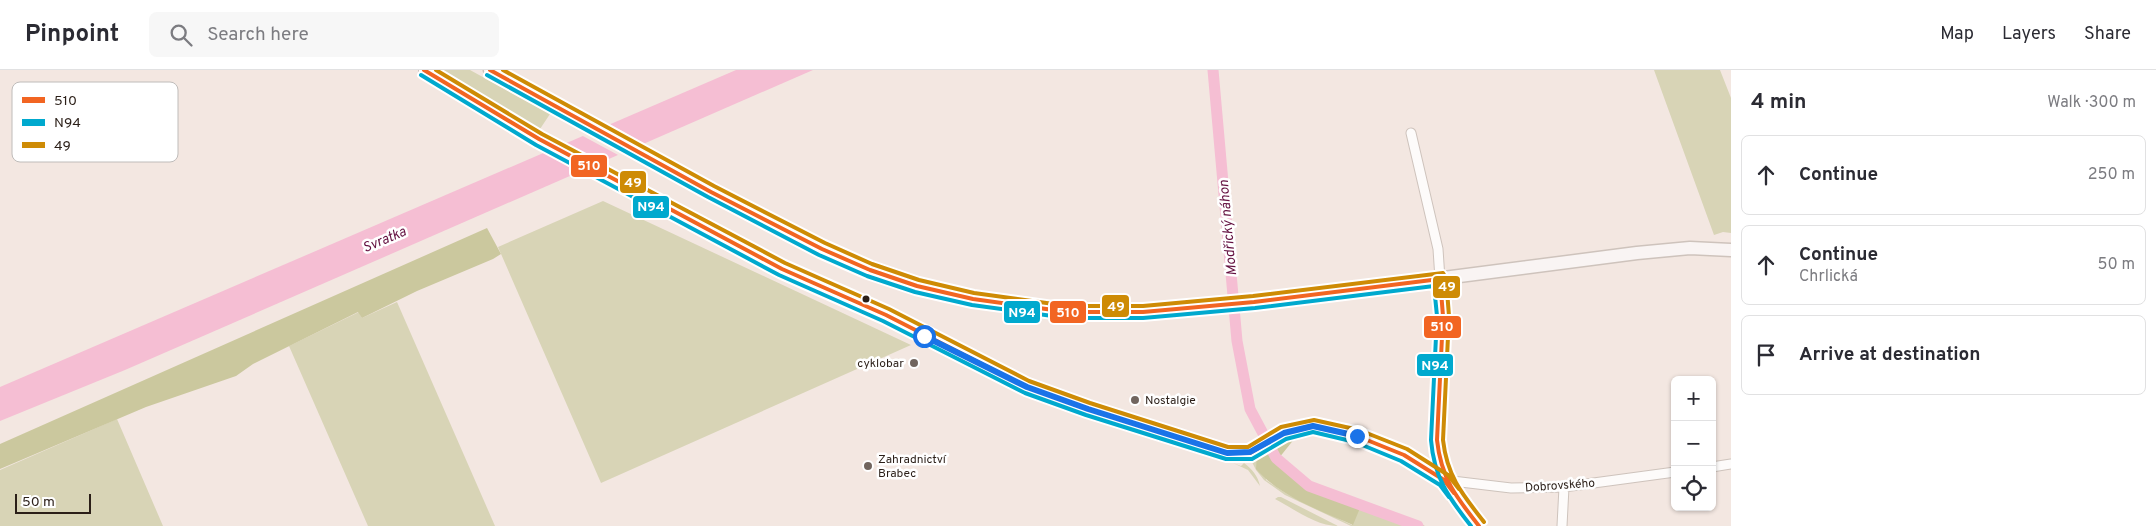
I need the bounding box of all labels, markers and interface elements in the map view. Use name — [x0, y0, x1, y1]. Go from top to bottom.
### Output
search box — [149, 12, 499, 57]
text: Pinpoint — [25, 20, 119, 50]
icon: search — [167, 21, 195, 49]
text: Search here — [207, 23, 309, 47]
text: Map — [1940, 23, 1974, 46]
text: Layers — [2002, 23, 2056, 46]
text: Share — [2084, 23, 2131, 46]
legend — [12, 82, 178, 162]
text: 4 min — [1751, 89, 1807, 116]
text: 510 — [54, 93, 77, 110]
text: Walk · 300 m — [2047, 93, 2136, 113]
text: N94 — [54, 115, 81, 132]
text: 49 — [54, 138, 71, 155]
line badge: 510 — [570, 154, 608, 178]
text: 510 — [577, 158, 601, 175]
icon: ahead — [1752, 161, 1780, 189]
text: Continue — [1799, 163, 1878, 187]
text: 250 m — [2088, 165, 2135, 185]
line badge: 49 — [619, 170, 647, 194]
text: 49 — [624, 175, 642, 192]
water label: Modřický náhon — [1216, 179, 1241, 276]
line badge: N94 — [632, 195, 670, 219]
text: N94 — [637, 199, 665, 216]
water label: Svratka — [360, 223, 409, 257]
text: Continue — [1799, 243, 1878, 267]
icon: ahead — [1752, 251, 1780, 279]
text: 50 m — [2098, 255, 2135, 275]
text: Chrlická — [1799, 267, 1858, 287]
line badge: 49 — [1432, 275, 1461, 299]
text: 49 — [1438, 279, 1456, 296]
unlabelled marker — [861, 294, 871, 304]
line badge: 49 — [1101, 294, 1130, 318]
text: 49 — [1107, 299, 1125, 316]
line badge: N94 — [1003, 300, 1041, 324]
line badge: 510 — [1049, 300, 1087, 324]
text: N94 — [1008, 305, 1036, 322]
text: 510 — [1056, 305, 1080, 322]
line badge: 510 — [1423, 315, 1462, 339]
text: 510 — [1430, 319, 1454, 336]
route start — [913, 325, 936, 348]
icon: arrive — [1752, 341, 1780, 369]
text: Arrive at destination — [1799, 343, 1980, 367]
line badge: N94 — [1416, 353, 1454, 377]
place label: cyklobar — [857, 356, 904, 372]
marker: cyklobar — [908, 357, 920, 369]
text: N94 — [1421, 358, 1449, 375]
map controls — [1671, 376, 1716, 511]
button: + — [1671, 376, 1716, 421]
place label: Nostalgie — [1145, 393, 1196, 409]
marker: Nostalgie — [1129, 394, 1141, 406]
button: − — [1671, 421, 1716, 466]
route end — [1346, 425, 1369, 448]
place label: Zahradnictví Brabec — [878, 452, 947, 482]
marker: Zahradnictví Brabec — [862, 460, 874, 472]
button: locate — [1671, 466, 1716, 511]
street label: Dobrovského — [1525, 476, 1596, 496]
scale bar — [15, 491, 91, 514]
text: 50 m — [22, 494, 55, 511]

